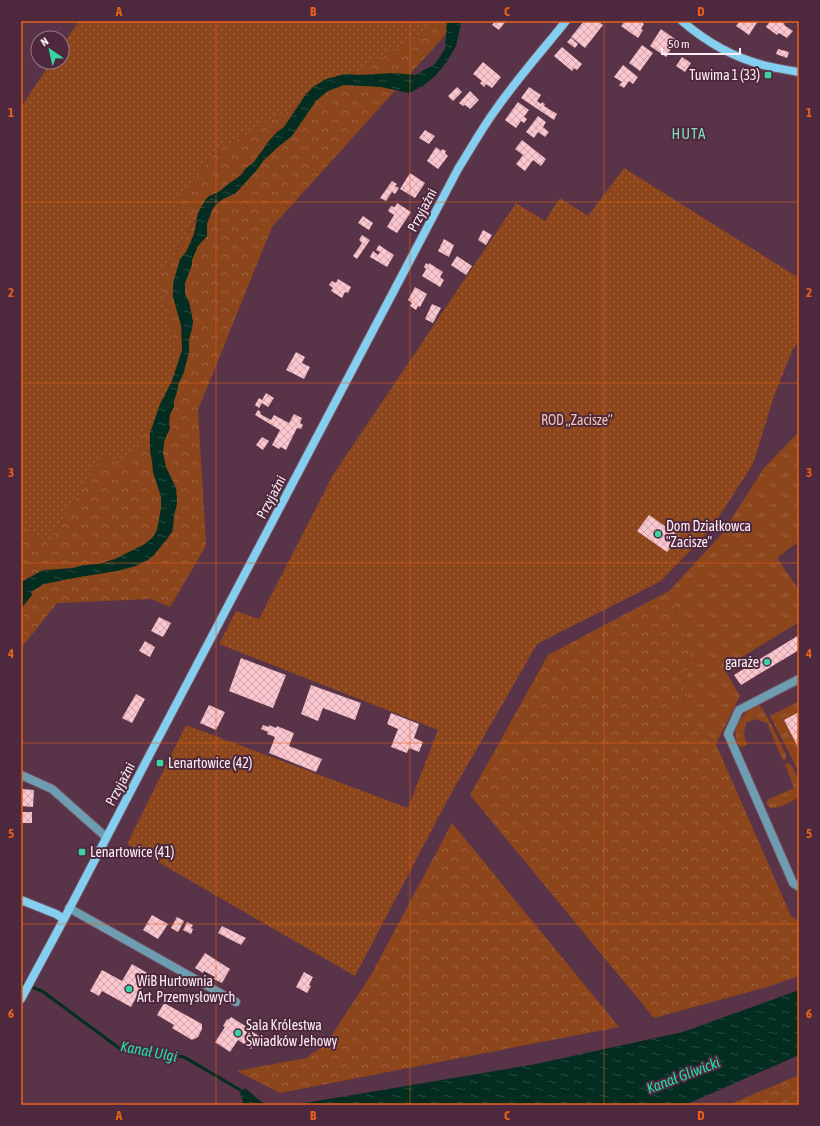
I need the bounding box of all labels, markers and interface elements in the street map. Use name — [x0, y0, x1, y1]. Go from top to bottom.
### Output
text: A — [115, 4, 123, 19]
text: B — [310, 4, 317, 19]
text: C — [504, 4, 510, 19]
text: D — [697, 4, 705, 19]
north arrow — [30, 30, 70, 70]
scale bar — [662, 30, 740, 56]
text: N — [38, 35, 50, 49]
text: 50 m — [668, 37, 690, 51]
place label: Tuwima 1 (33) — [689, 67, 760, 83]
marker: Tuwima 1 (33) — [763, 70, 773, 80]
text: 1 — [8, 105, 14, 120]
text: 1 — [806, 105, 812, 120]
district label: HUTA — [672, 125, 706, 142]
street label: Przyjaźni — [404, 186, 440, 234]
text: 2 — [8, 285, 14, 300]
text: 2 — [806, 285, 812, 300]
park label: ROD „Zacisze” — [541, 412, 613, 428]
text: 3 — [8, 465, 14, 480]
text: 3 — [806, 465, 812, 480]
street label: Przyjaźni — [253, 473, 289, 521]
place label: Dom Działkowca "Zacisze" — [666, 518, 751, 550]
marker: Dom Działkowca "Zacisze" — [653, 529, 663, 539]
text: 4 — [7, 646, 14, 661]
text: 4 — [805, 646, 812, 661]
place label: garaże — [725, 654, 759, 670]
marker: garaże — [762, 657, 772, 667]
place label: Lenartowice (42) — [168, 755, 252, 771]
marker: Lenartowice (42) — [155, 758, 165, 768]
street label: Przyjaźni — [102, 760, 138, 808]
text: 5 — [8, 826, 14, 841]
text: 5 — [806, 826, 812, 841]
place label: Lenartowice (41) — [90, 844, 174, 860]
marker: Lenartowice (41) — [77, 847, 87, 857]
place label: WiB Hurtownia Art. Przemysłowych — [137, 973, 235, 1005]
marker: WiB Hurtownia Art. Przemysłowych — [124, 984, 134, 994]
text: 6 — [8, 1006, 14, 1021]
text: 6 — [806, 1006, 812, 1021]
place label: Sala Królestwa Świadków Jehowy — [246, 1017, 337, 1049]
marker: Sala Królestwa Świadków Jehowy — [233, 1028, 243, 1038]
water label: Kanał Ulgi — [119, 1037, 179, 1065]
water label: Kanał Gliwicki — [644, 1053, 723, 1097]
text: A — [115, 1108, 123, 1123]
text: B — [310, 1108, 317, 1123]
text: C — [504, 1108, 510, 1123]
text: D — [697, 1108, 705, 1123]

